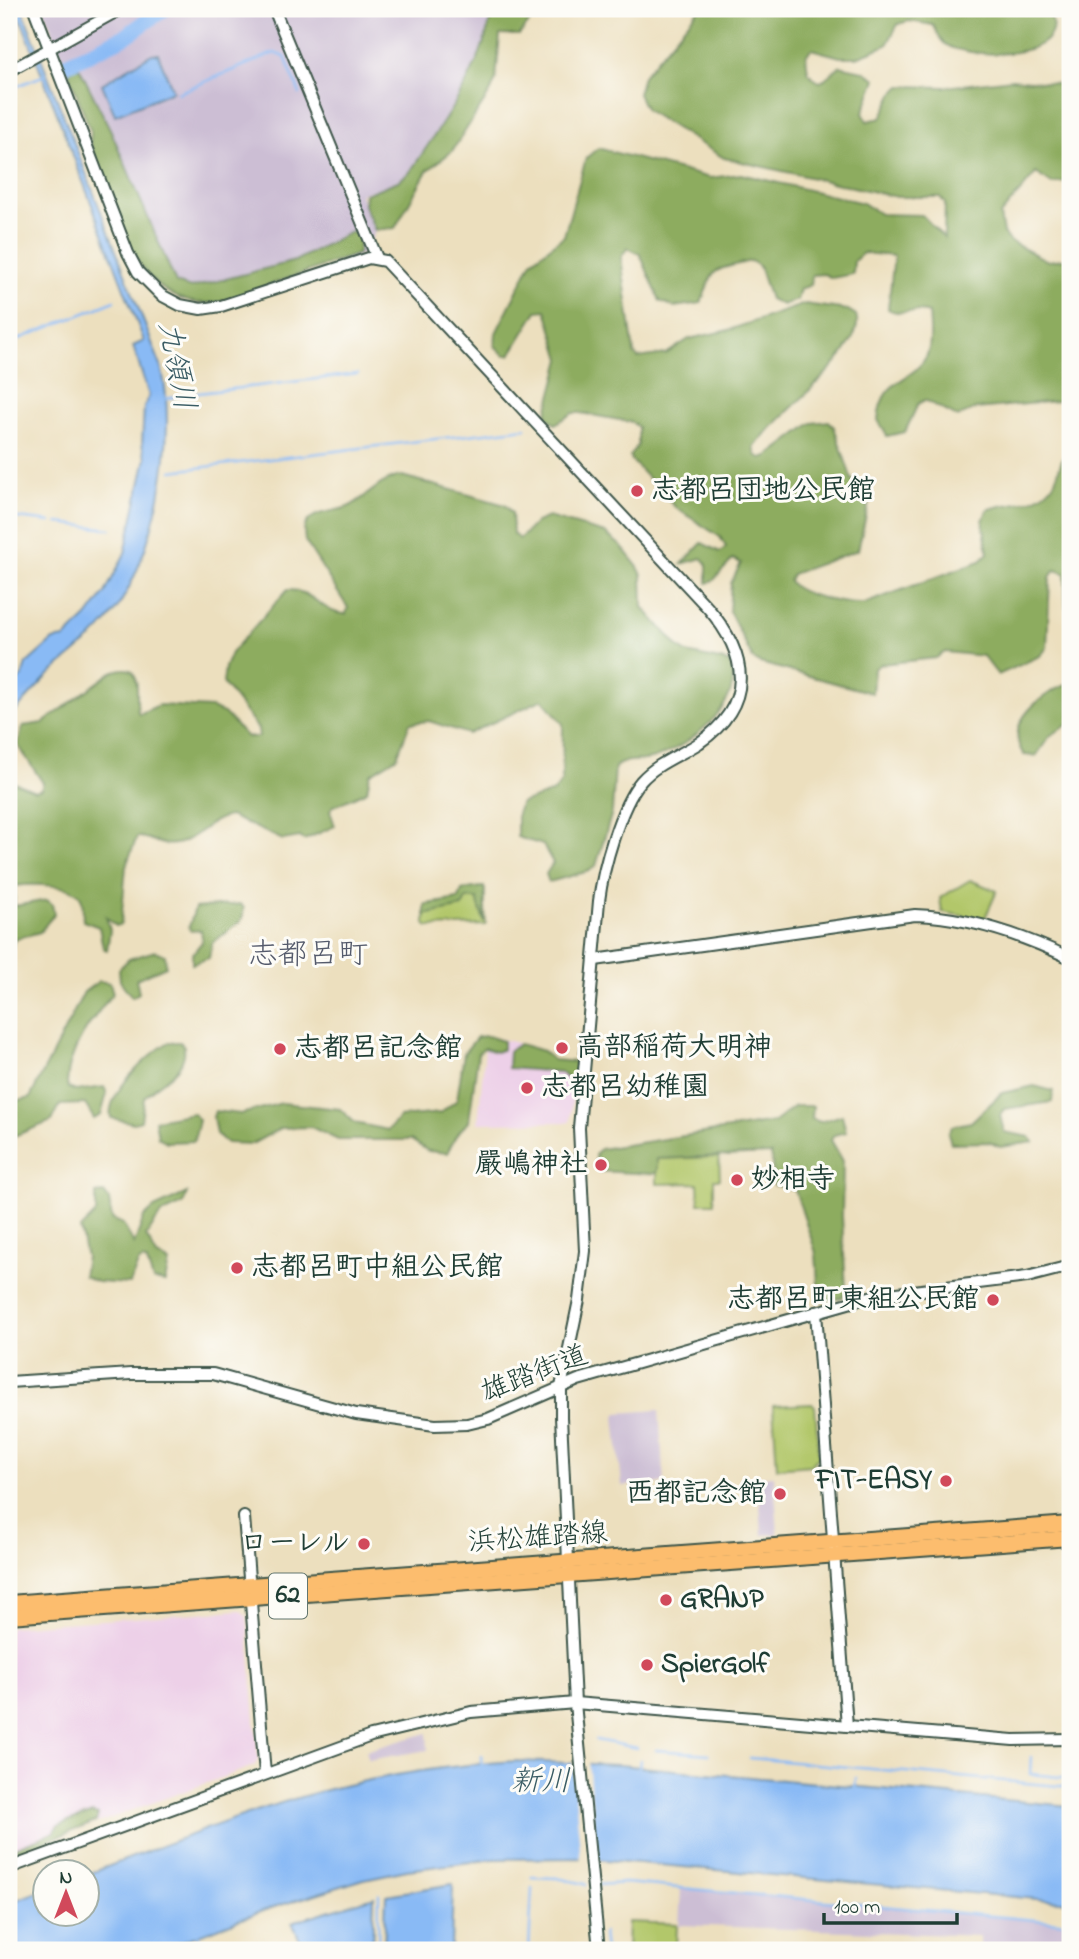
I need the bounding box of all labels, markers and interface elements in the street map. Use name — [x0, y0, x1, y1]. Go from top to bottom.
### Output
water label: 九領川 — [145, 318, 205, 414]
place label: 志都呂団地公民館 — [651, 471, 875, 512]
marker: 志都呂団地公民館 — [629, 483, 645, 499]
district label: 志都呂町 — [248, 934, 368, 978]
place label: 高部稲荷大明神 — [576, 1028, 772, 1069]
place label: 志都呂記念館 — [294, 1029, 462, 1070]
marker: 高部稲荷大明神 — [554, 1040, 570, 1056]
marker: 志都呂記念館 — [272, 1041, 288, 1057]
place label: 志都呂幼稚園 — [541, 1068, 709, 1109]
marker: 志都呂幼稚園 — [519, 1080, 535, 1096]
place label: 嚴嶋神社 — [475, 1145, 587, 1186]
marker: 嚴嶋神社 — [593, 1157, 609, 1173]
place label: 妙相寺 — [751, 1160, 835, 1201]
marker: 妙相寺 — [729, 1172, 745, 1188]
place label: 志都呂町中組公民館 — [251, 1248, 503, 1289]
marker: 志都呂町中組公民館 — [229, 1260, 245, 1276]
place label: 志都呂町東組公民館 — [727, 1280, 979, 1321]
marker: 志都呂町東組公民館 — [985, 1292, 1001, 1308]
street label: 雄踏街道 — [475, 1336, 595, 1414]
place label: FIT-EASY — [814, 1461, 933, 1502]
marker: FIT-EASY — [938, 1473, 954, 1489]
place label: 西都記念館 — [626, 1474, 766, 1515]
marker: 西都記念館 — [772, 1486, 788, 1502]
street label: 浜松雄踏線 — [467, 1514, 609, 1564]
place label: ローレル — [240, 1524, 350, 1565]
marker: ローレル — [356, 1536, 372, 1552]
road number: 62 — [269, 1574, 307, 1618]
place label: GRANP — [680, 1580, 764, 1621]
marker: GRANP — [658, 1592, 674, 1608]
place label: SpierGolf — [661, 1645, 770, 1686]
marker: SpierGolf — [639, 1657, 655, 1673]
water label: 新川 — [511, 1761, 571, 1805]
north arrow — [32, 1857, 102, 1927]
text: N — [60, 1865, 73, 1892]
scale bar — [824, 1882, 956, 1926]
text: 100 m — [834, 1893, 880, 1923]

